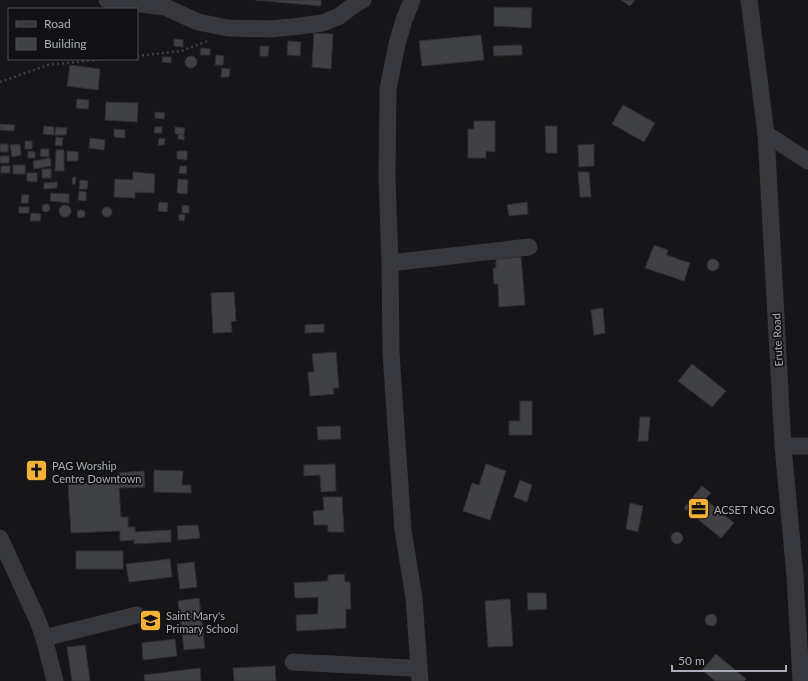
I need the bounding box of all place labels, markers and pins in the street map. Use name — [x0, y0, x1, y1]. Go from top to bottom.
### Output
church icon: PAG Worship Centre Downtown — [23, 458, 49, 484]
place label: PAG Worship Centre Downtown — [52, 459, 141, 485]
office icon: ACSET NGO — [686, 496, 712, 522]
place label: ACSET NGO — [714, 503, 775, 516]
school or university icon: Saint Mary's Primary School — [138, 608, 164, 634]
place label: Saint Mary's Primary School — [166, 609, 238, 635]

